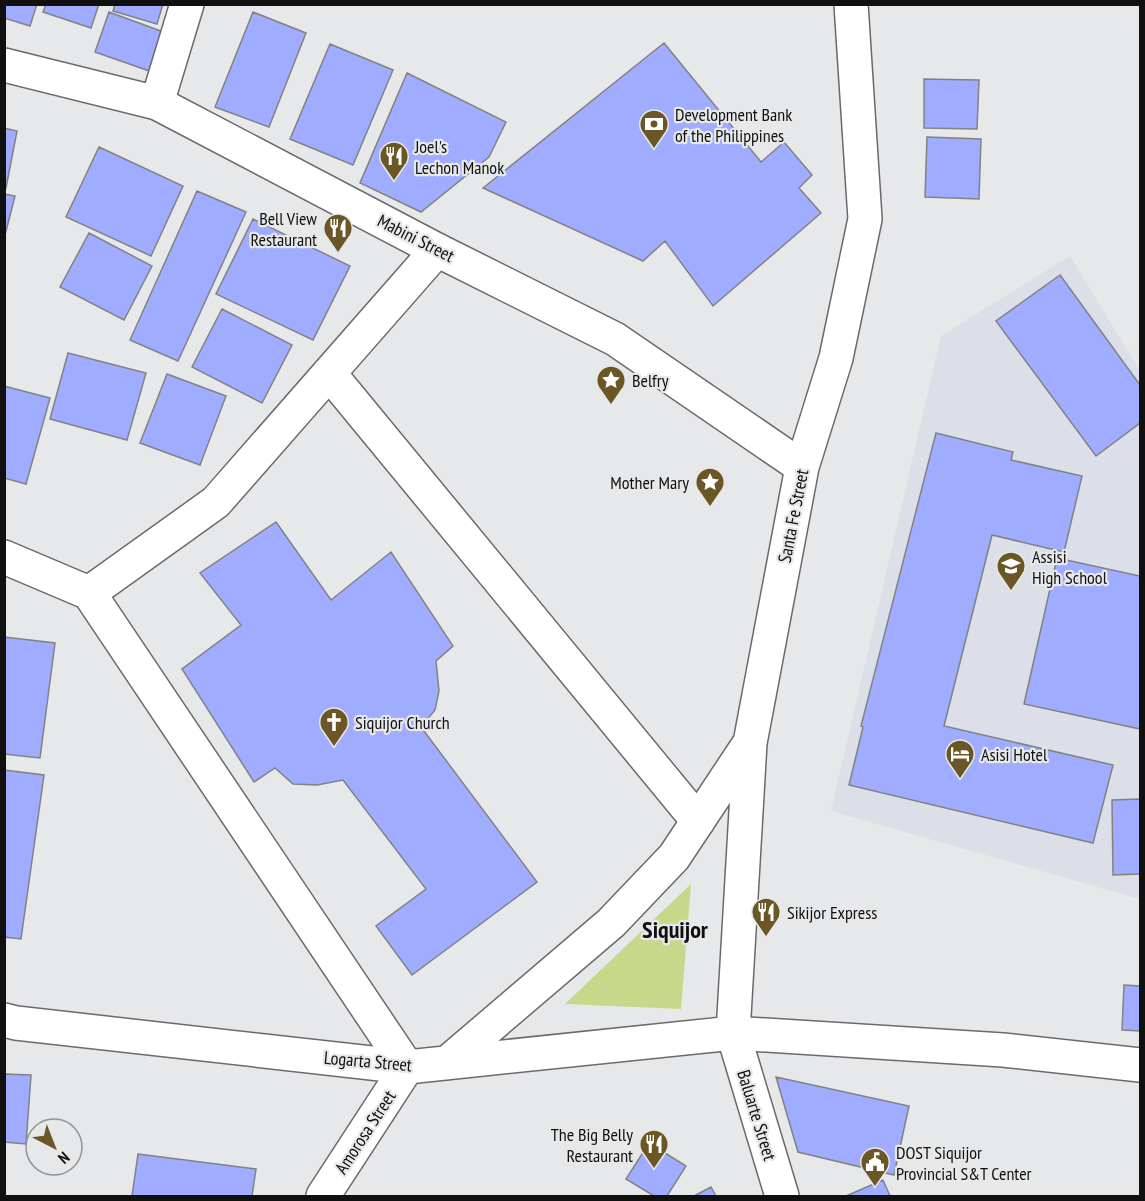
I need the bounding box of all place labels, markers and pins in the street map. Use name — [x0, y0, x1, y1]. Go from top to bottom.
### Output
place label: Development Bank of the Philippines — [675, 103, 792, 147]
bank icon: Development Bank of the Philippines — [638, 108, 670, 150]
place label: Joel's Lechon Manok — [414, 135, 504, 179]
restaurant icon: Joel's Lechon Manok — [378, 140, 410, 182]
place label: Bell View Restaurant — [251, 207, 317, 251]
restaurant icon: Bell View Restaurant — [322, 212, 354, 254]
place icon: Belfry — [595, 364, 627, 406]
place label: Belfry — [632, 369, 669, 392]
place icon: Mother Mary — [694, 466, 726, 508]
place label: Mother Mary — [610, 471, 689, 494]
place label: Assisi High School — [1032, 545, 1108, 589]
school or university icon: Assisi High School — [995, 550, 1027, 592]
church icon: Siquijor Church — [318, 706, 350, 748]
place label: Siquijor Church — [355, 711, 450, 734]
hotel icon: Asisi Hotel — [944, 738, 976, 780]
place label: Asisi Hotel — [981, 743, 1048, 766]
restaurant icon: Sikijor Express — [750, 896, 782, 938]
place label: Sikijor Express — [787, 901, 877, 924]
place label: The Big Belly Restaurant — [551, 1123, 633, 1167]
restaurant icon: The Big Belly Restaurant — [638, 1128, 670, 1170]
place label: DOST Siquijor Provincial S&T Center — [896, 1141, 1032, 1185]
public building icon: DOST Siquijor Provincial S&T Center — [859, 1146, 891, 1188]

